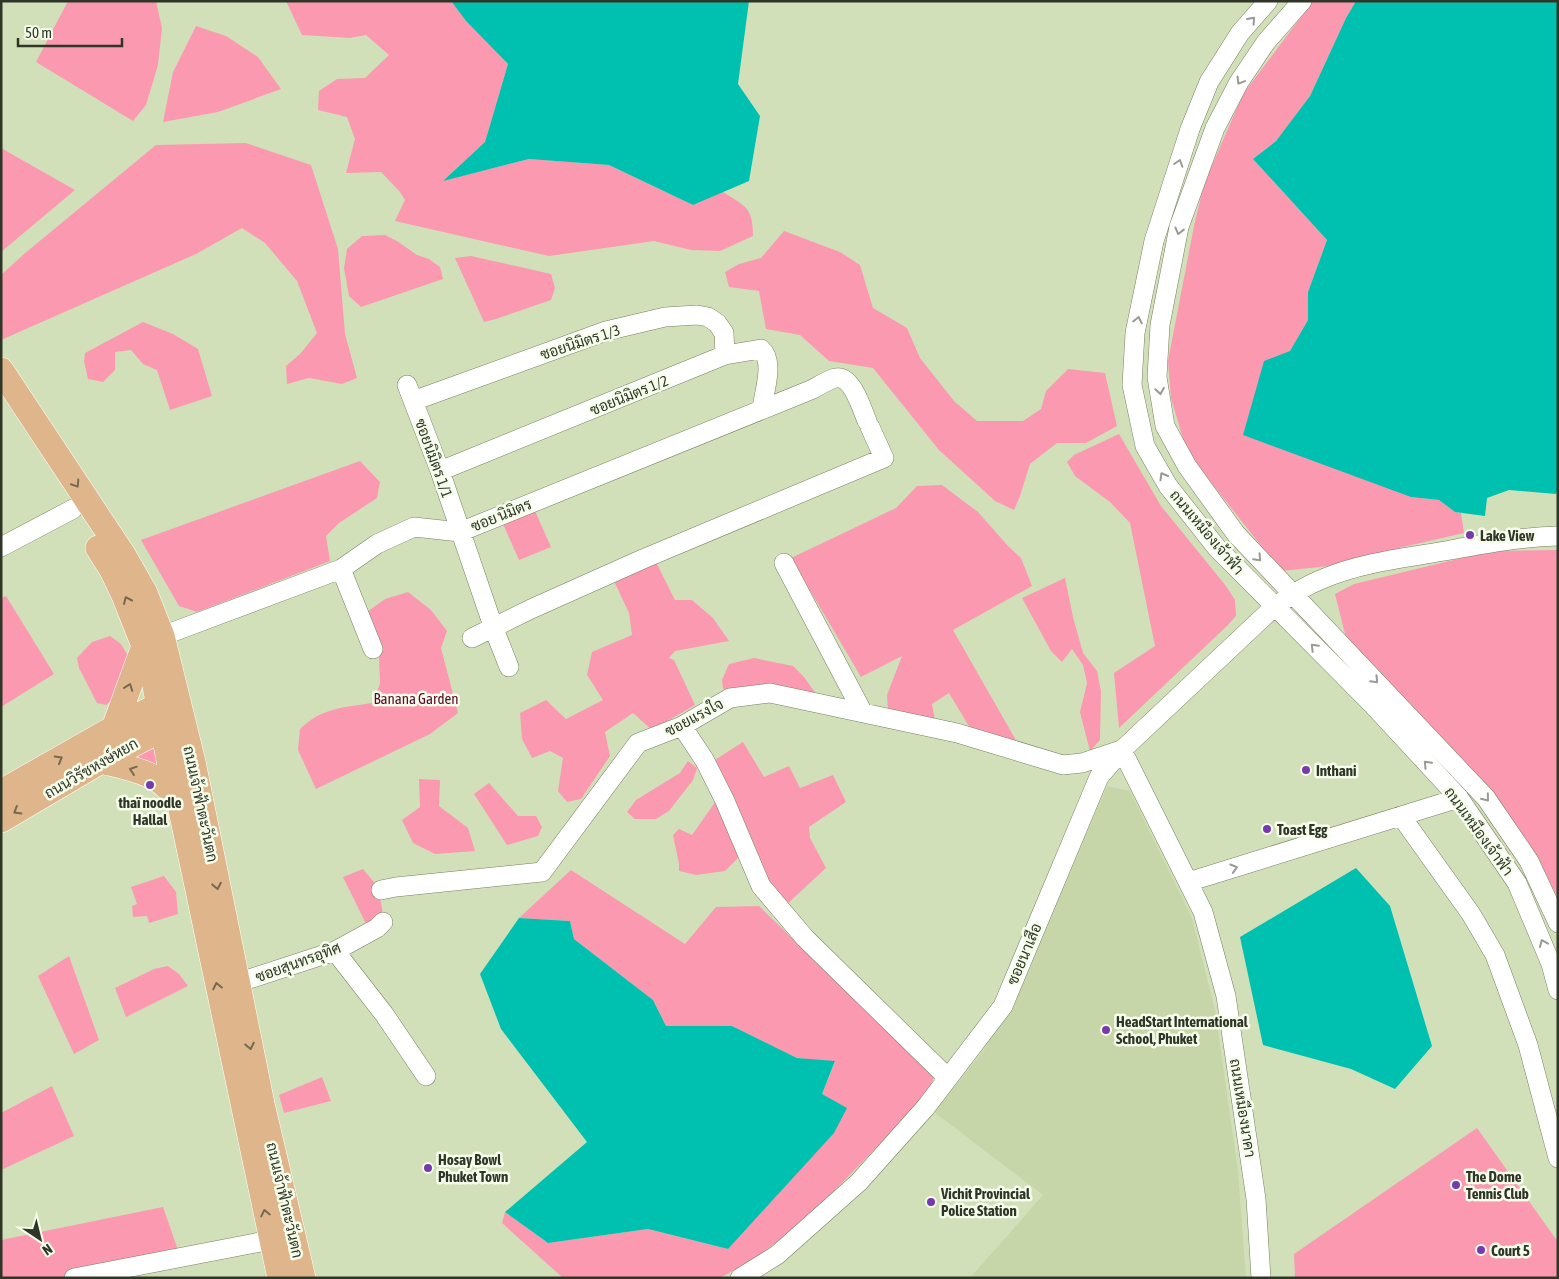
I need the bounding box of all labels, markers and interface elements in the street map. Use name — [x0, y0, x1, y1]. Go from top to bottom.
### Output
scale bar — [18, 15, 121, 47]
one-way arrow — [1246, 16, 1255, 25]
text: 50 m — [25, 24, 52, 41]
one-way arrow — [1236, 75, 1246, 84]
one-way arrow — [1173, 160, 1183, 168]
one-way arrow — [1174, 226, 1184, 234]
one-way arrow — [1132, 316, 1142, 325]
street label: ซอยนิมิตร 1/3 — [538, 321, 622, 363]
street label: ซอยนิมิตร 1/2 — [587, 372, 671, 418]
one-way arrow — [1154, 387, 1164, 395]
street label: ซอยนิมิตร 1/1 — [412, 416, 456, 500]
one-way arrow — [1159, 473, 1169, 482]
one-way arrow — [70, 478, 79, 487]
street label: ถนนเหมืองเจ้าฟ้า — [1167, 486, 1248, 578]
street label: ซอย นิมิตร — [468, 495, 534, 535]
place label: Lake View — [1480, 527, 1534, 544]
marker: Lake View — [1464, 529, 1476, 541]
one-way arrow — [1252, 553, 1261, 562]
one-way arrow — [122, 596, 133, 605]
one-way arrow — [1311, 644, 1320, 653]
one-way arrow — [1369, 674, 1378, 683]
one-way arrow — [123, 683, 133, 692]
park label: Banana Garden — [373, 690, 459, 707]
street label: ซอยแรงใจ — [662, 694, 726, 739]
street label: ถนนวิรัชหงษ์หยก — [41, 733, 141, 802]
street label: ถนนเจ้าฟ้าตะวันตก — [180, 744, 223, 864]
one-way arrow — [53, 756, 62, 766]
one-way arrow — [1424, 761, 1433, 770]
place label: Inthani — [1316, 762, 1356, 779]
marker: Inthani — [1300, 764, 1312, 776]
one-way arrow — [130, 765, 138, 775]
marker: thaï noodle Hallal — [144, 779, 156, 791]
street label: ถนนเหมืองเจ้าฟ้า — [1441, 783, 1518, 879]
one-way arrow — [1480, 793, 1489, 802]
place label: thaï noodle Hallal — [117, 794, 182, 828]
one-way arrow — [14, 804, 23, 814]
place label: Toast Egg — [1277, 821, 1328, 838]
marker: Toast Egg — [1261, 823, 1273, 835]
one-way arrow — [1230, 863, 1238, 873]
one-way arrow — [212, 882, 222, 891]
street label: ซอยนาเสือ — [1002, 920, 1045, 988]
street label: ซอยสุนทรอุทิศ — [253, 939, 344, 988]
one-way arrow — [1538, 939, 1549, 948]
one-way arrow — [212, 981, 223, 990]
place label: HeadStart International School, Phuket — [1116, 1013, 1249, 1047]
marker: HeadStart International School, Phuket — [1100, 1024, 1112, 1036]
one-way arrow — [244, 1041, 255, 1050]
street label: ถนนเหมืองนาคา — [1227, 1057, 1260, 1159]
street label: ถนนเจ้าฟ้าตะวันตก — [263, 1140, 308, 1260]
place label: Hosay Bowl Phuket Town — [438, 1151, 508, 1185]
marker: Hosay Bowl Phuket Town — [422, 1162, 434, 1174]
place label: The Dome Tennis Club — [1466, 1168, 1529, 1202]
marker: The Dome Tennis Club — [1450, 1179, 1462, 1191]
place label: Vichit Provincial Police Station — [940, 1185, 1031, 1219]
marker: Vichit Provincial Police Station — [925, 1196, 937, 1208]
one-way arrow — [261, 1209, 271, 1218]
north arrow — [15, 1214, 65, 1264]
text: N — [39, 1241, 55, 1259]
place label: Court 5 — [1491, 1242, 1530, 1259]
marker: Court 5 — [1475, 1244, 1487, 1256]

